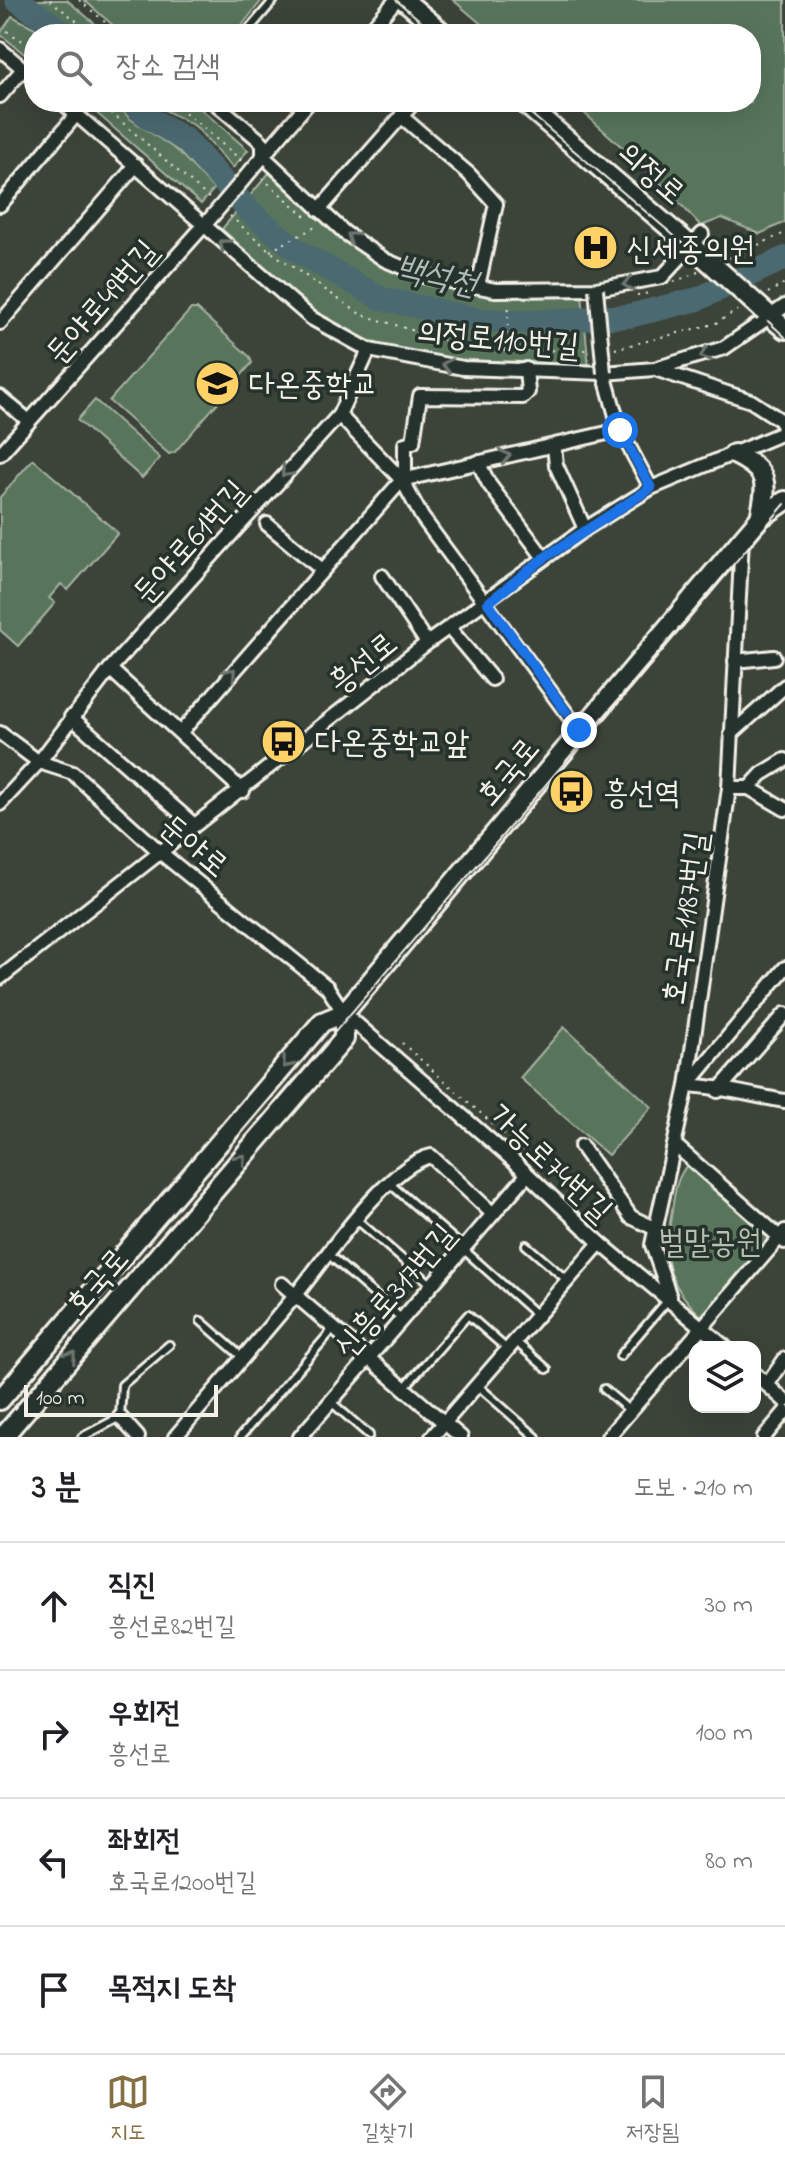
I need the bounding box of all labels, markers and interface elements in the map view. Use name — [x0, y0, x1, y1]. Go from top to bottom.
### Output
search box — [24, 24, 761, 112]
icon: search — [52, 46, 96, 90]
text: 장소 검색 — [116, 46, 220, 90]
street label: 의정로 — [605, 132, 694, 218]
hospital icon: 신세종의원 — [571, 224, 619, 272]
place label: 신세종의원 — [626, 228, 755, 275]
street label: 둔야로49번길 — [36, 231, 171, 376]
one-way arrow — [346, 232, 360, 247]
one-way arrow — [219, 239, 233, 254]
water label: 백석천 — [390, 244, 485, 312]
one-way arrow — [621, 275, 634, 292]
street label: 의정로110번길 — [414, 311, 581, 372]
one-way arrow — [699, 345, 713, 362]
one-way arrow — [440, 357, 454, 374]
school or university icon: 다온중학교 — [194, 359, 242, 407]
place label: 다온중학교 — [249, 363, 378, 410]
route start — [602, 412, 638, 448]
one-way arrow — [498, 448, 511, 465]
one-way arrow — [281, 463, 295, 478]
street label: 둔야로61번길 — [123, 471, 260, 616]
street label: 흥선로 — [319, 622, 409, 707]
one-way arrow — [222, 667, 236, 682]
route end — [561, 712, 597, 748]
bus stop icon: 다온중학교앞 — [260, 717, 308, 765]
place label: 다온중학교앞 — [315, 721, 470, 768]
street label: 호국로 — [467, 729, 553, 818]
bus stop icon: 흥선역 — [548, 768, 596, 816]
place label: 흥선역 — [603, 772, 680, 819]
street label: 둔야로 — [148, 805, 237, 891]
street label: 호국로1187번길 — [652, 829, 723, 1008]
one-way arrow — [282, 1054, 297, 1068]
street label: 가능로74번길 — [476, 1094, 621, 1235]
one-way arrow — [231, 1154, 246, 1168]
street label: 신흥로317번길 — [325, 1214, 469, 1370]
park label: 벌말공원 — [659, 1221, 762, 1268]
street label: 호국로 — [56, 1239, 142, 1328]
map controls — [689, 1341, 761, 1413]
button: layers — [689, 1341, 761, 1413]
one-way arrow — [61, 1351, 76, 1365]
scale bar — [24, 1381, 218, 1417]
text: 100 m — [36, 1383, 85, 1415]
text: 3 분 — [32, 1464, 82, 1514]
text: 도보 · 210 m — [634, 1470, 753, 1508]
text: 직진 — [108, 1565, 156, 1609]
icon: ahead — [32, 1584, 76, 1628]
text: 30 m — [704, 1587, 753, 1625]
text: 흥선로82번길 — [108, 1609, 235, 1647]
text: 우회전 — [108, 1693, 180, 1737]
icon: right — [32, 1712, 76, 1756]
text: 100 m — [696, 1715, 753, 1753]
text: 흥선로 — [108, 1737, 171, 1775]
text: 좌회전 — [108, 1821, 180, 1865]
icon: left — [32, 1840, 76, 1884]
text: 80 m — [705, 1843, 753, 1881]
text: 호국로1200번길 — [108, 1865, 256, 1903]
icon: arrive — [32, 1968, 76, 2012]
text: 목적지 도착 — [108, 1968, 236, 2012]
tab: 지도 — [106, 2070, 150, 2150]
tab: 길찾기 — [361, 2070, 415, 2150]
tab: 저장됨 — [626, 2070, 679, 2150]

